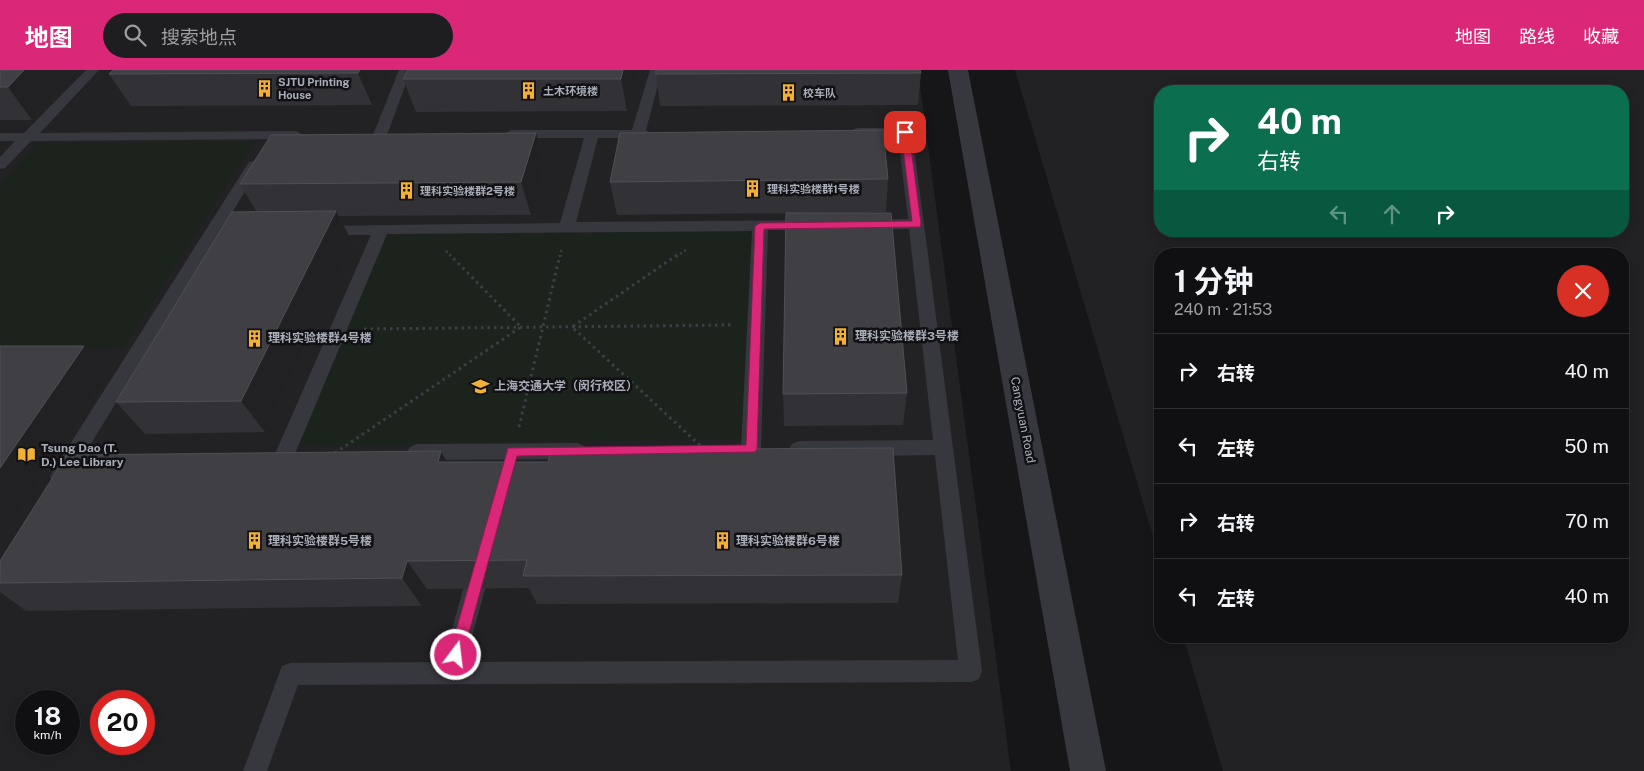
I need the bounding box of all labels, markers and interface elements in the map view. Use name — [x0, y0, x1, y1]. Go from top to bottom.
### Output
search box — [103, 13, 453, 58]
icon: search — [121, 21, 149, 49]
text: 地图 — [25, 23, 73, 51]
text: 搜索地点 — [161, 26, 237, 48]
text: 地图 — [1455, 26, 1491, 47]
text: 路线 — [1519, 26, 1555, 47]
text: 收藏 — [1583, 26, 1619, 47]
place label: SJTU Printing House — [278, 76, 349, 101]
building icon: SJTU Printing House — [254, 78, 274, 98]
building icon: 土木环境楼 — [519, 81, 539, 101]
building icon: 校车队 — [779, 83, 799, 103]
place label: 土木环境楼 — [543, 85, 598, 97]
place label: 校车队 — [803, 87, 836, 99]
text: 40 m — [1257, 101, 1342, 142]
icon: right — [1174, 105, 1239, 170]
pin — [884, 111, 926, 153]
icon: arrive — [891, 118, 919, 146]
text: 右转 — [1257, 148, 1301, 174]
building icon: 理科实验楼群1号楼 — [743, 179, 763, 199]
building icon: 理科实验楼群2号楼 — [396, 181, 416, 201]
place label: 理科实验楼群1号楼 — [767, 183, 860, 195]
place label: 理科实验楼群2号楼 — [420, 185, 515, 197]
icon: left — [1325, 200, 1353, 228]
icon: ahead — [1378, 200, 1406, 228]
icon: right — [1431, 200, 1459, 228]
text: 1 分钟 — [1174, 263, 1254, 299]
button: close — [1557, 265, 1609, 317]
text: 240 m · 21:53 — [1174, 300, 1272, 319]
building icon: 理科实验楼群3号楼 — [831, 326, 851, 346]
building icon: 理科实验楼群4号楼 — [244, 328, 264, 348]
place label: 理科实验楼群3号楼 — [855, 329, 959, 343]
place label: 理科实验楼群4号楼 — [268, 331, 372, 345]
icon: right — [1174, 357, 1202, 385]
text: 40 m — [1564, 360, 1609, 382]
text: 右转 — [1217, 362, 1255, 384]
school or university icon: 上海交通大学（闵行校区） — [470, 376, 490, 396]
street label: Cangyuan Road — [1008, 376, 1038, 464]
place label: 上海交通大学（闵行校区） — [494, 379, 638, 393]
icon: left — [1174, 432, 1202, 460]
text: 50 m — [1564, 435, 1609, 457]
text: 左转 — [1217, 437, 1255, 459]
place label: Tsung Dao (T. D.) Lee Library — [41, 441, 124, 469]
library icon: Tsung Dao (T. D.) Lee Library — [17, 445, 37, 465]
icon: right — [1174, 507, 1202, 535]
text: 70 m — [1565, 510, 1609, 532]
text: 右转 — [1217, 512, 1255, 534]
building icon: 理科实验楼群5号楼 — [244, 531, 264, 551]
building icon: 理科实验楼群6号楼 — [712, 531, 732, 551]
place label: 理科实验楼群5号楼 — [268, 534, 372, 548]
place label: 理科实验楼群6号楼 — [736, 534, 840, 548]
icon: left — [1174, 582, 1202, 610]
text: 40 m — [1564, 585, 1609, 607]
text: 左转 — [1217, 587, 1255, 609]
position arrow — [429, 628, 481, 680]
speed limit sign: 20 — [90, 690, 155, 755]
text: 18 — [34, 701, 61, 731]
text: km/h — [33, 728, 62, 742]

